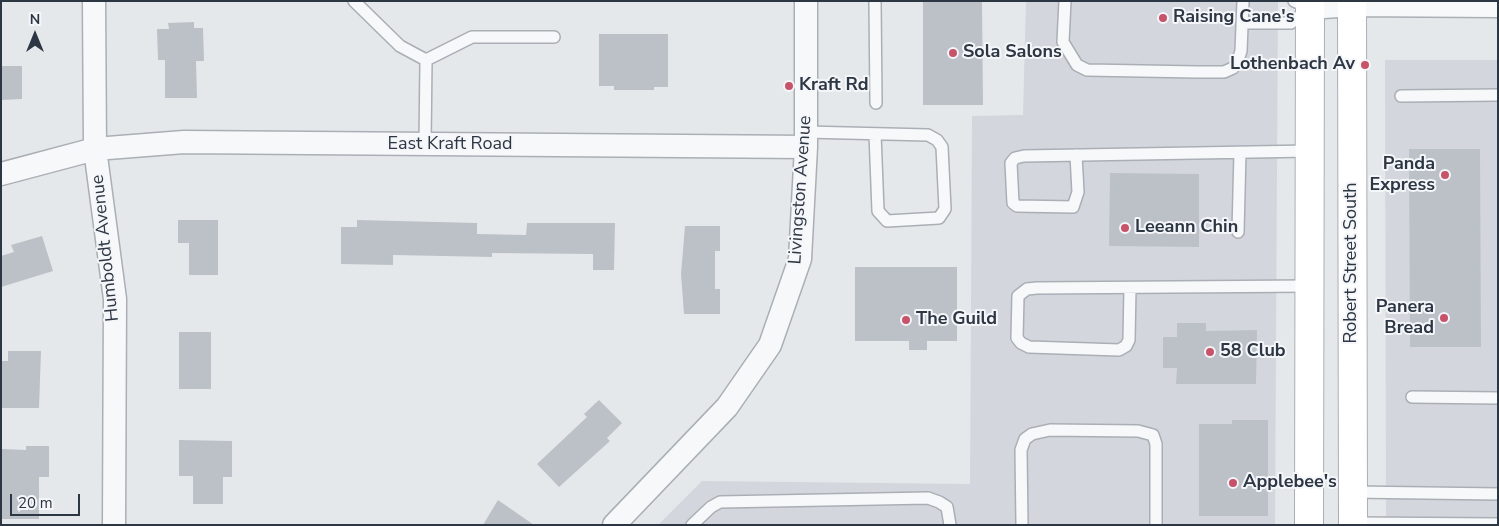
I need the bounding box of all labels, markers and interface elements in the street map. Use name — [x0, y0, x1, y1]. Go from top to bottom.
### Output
place label: Raising Cane's — [1173, 7, 1294, 29]
north arrow — [10, 10, 60, 60]
text: N — [30, 10, 40, 29]
marker: Raising Cane's — [1157, 12, 1169, 24]
place label: Sola Salons — [963, 42, 1062, 64]
marker: Sola Salons — [947, 47, 959, 59]
place label: Lothenbach Av — [1230, 54, 1355, 76]
marker: Lothenbach Av — [1359, 59, 1371, 71]
place label: Kraft Rd — [799, 75, 868, 97]
marker: Kraft Rd — [783, 80, 795, 92]
street label: Livingston Avenue — [785, 115, 817, 265]
street label: East Kraft Road — [388, 134, 512, 156]
place label: Panda Express — [1369, 154, 1435, 196]
marker: Panda Express — [1439, 169, 1451, 181]
street label: Humboldt Avenue — [88, 173, 124, 323]
street label: Robert Street South — [1341, 182, 1363, 344]
place label: Leeann Chin — [1135, 217, 1238, 239]
marker: Leeann Chin — [1119, 222, 1131, 234]
place label: Panera Bread — [1376, 297, 1434, 340]
place label: The Guild — [916, 309, 997, 331]
marker: Panera Bread — [1438, 312, 1450, 324]
marker: The Guild — [900, 314, 912, 326]
place label: 58 Club — [1220, 341, 1286, 363]
marker: 58 Club — [1204, 346, 1216, 358]
place label: Applebee's — [1243, 472, 1337, 494]
marker: Applebee's — [1227, 477, 1239, 489]
scale bar — [12, 484, 82, 516]
text: 20 m — [18, 493, 53, 513]

